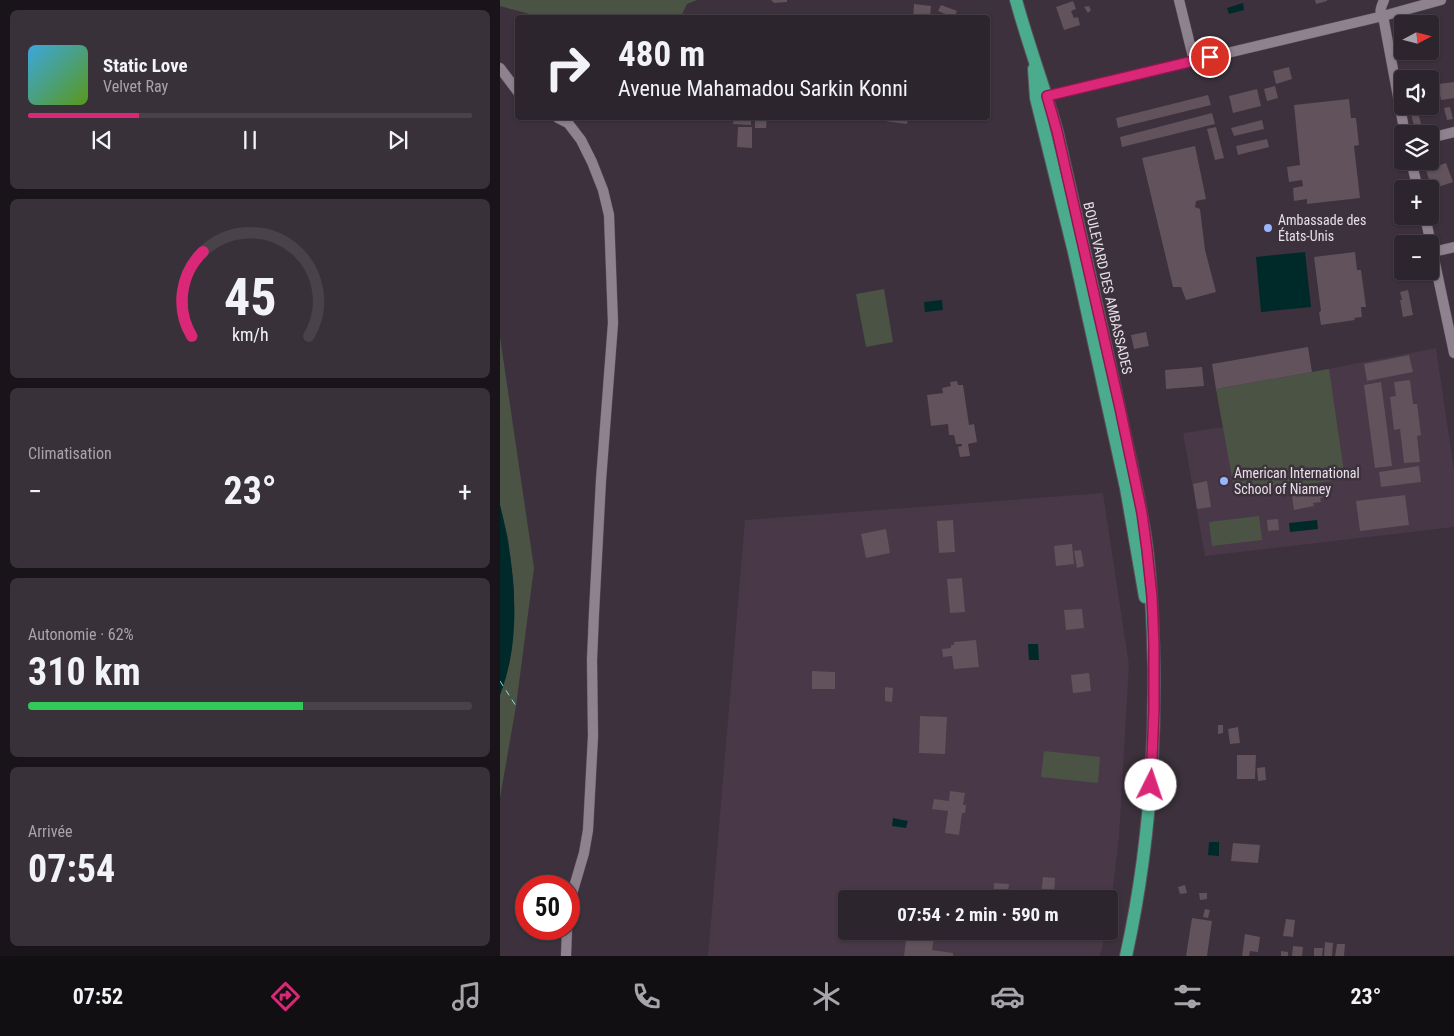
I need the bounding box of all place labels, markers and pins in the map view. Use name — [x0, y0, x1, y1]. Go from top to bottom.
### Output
pin — [1189, 36, 1231, 78]
place label: Ambassade des États-Unis — [1278, 212, 1366, 244]
marker: Ambassade des États-Unis — [1262, 222, 1274, 234]
place label: American International School of Niamey — [1234, 465, 1360, 497]
marker: American International School of Niamey — [1218, 475, 1230, 487]

